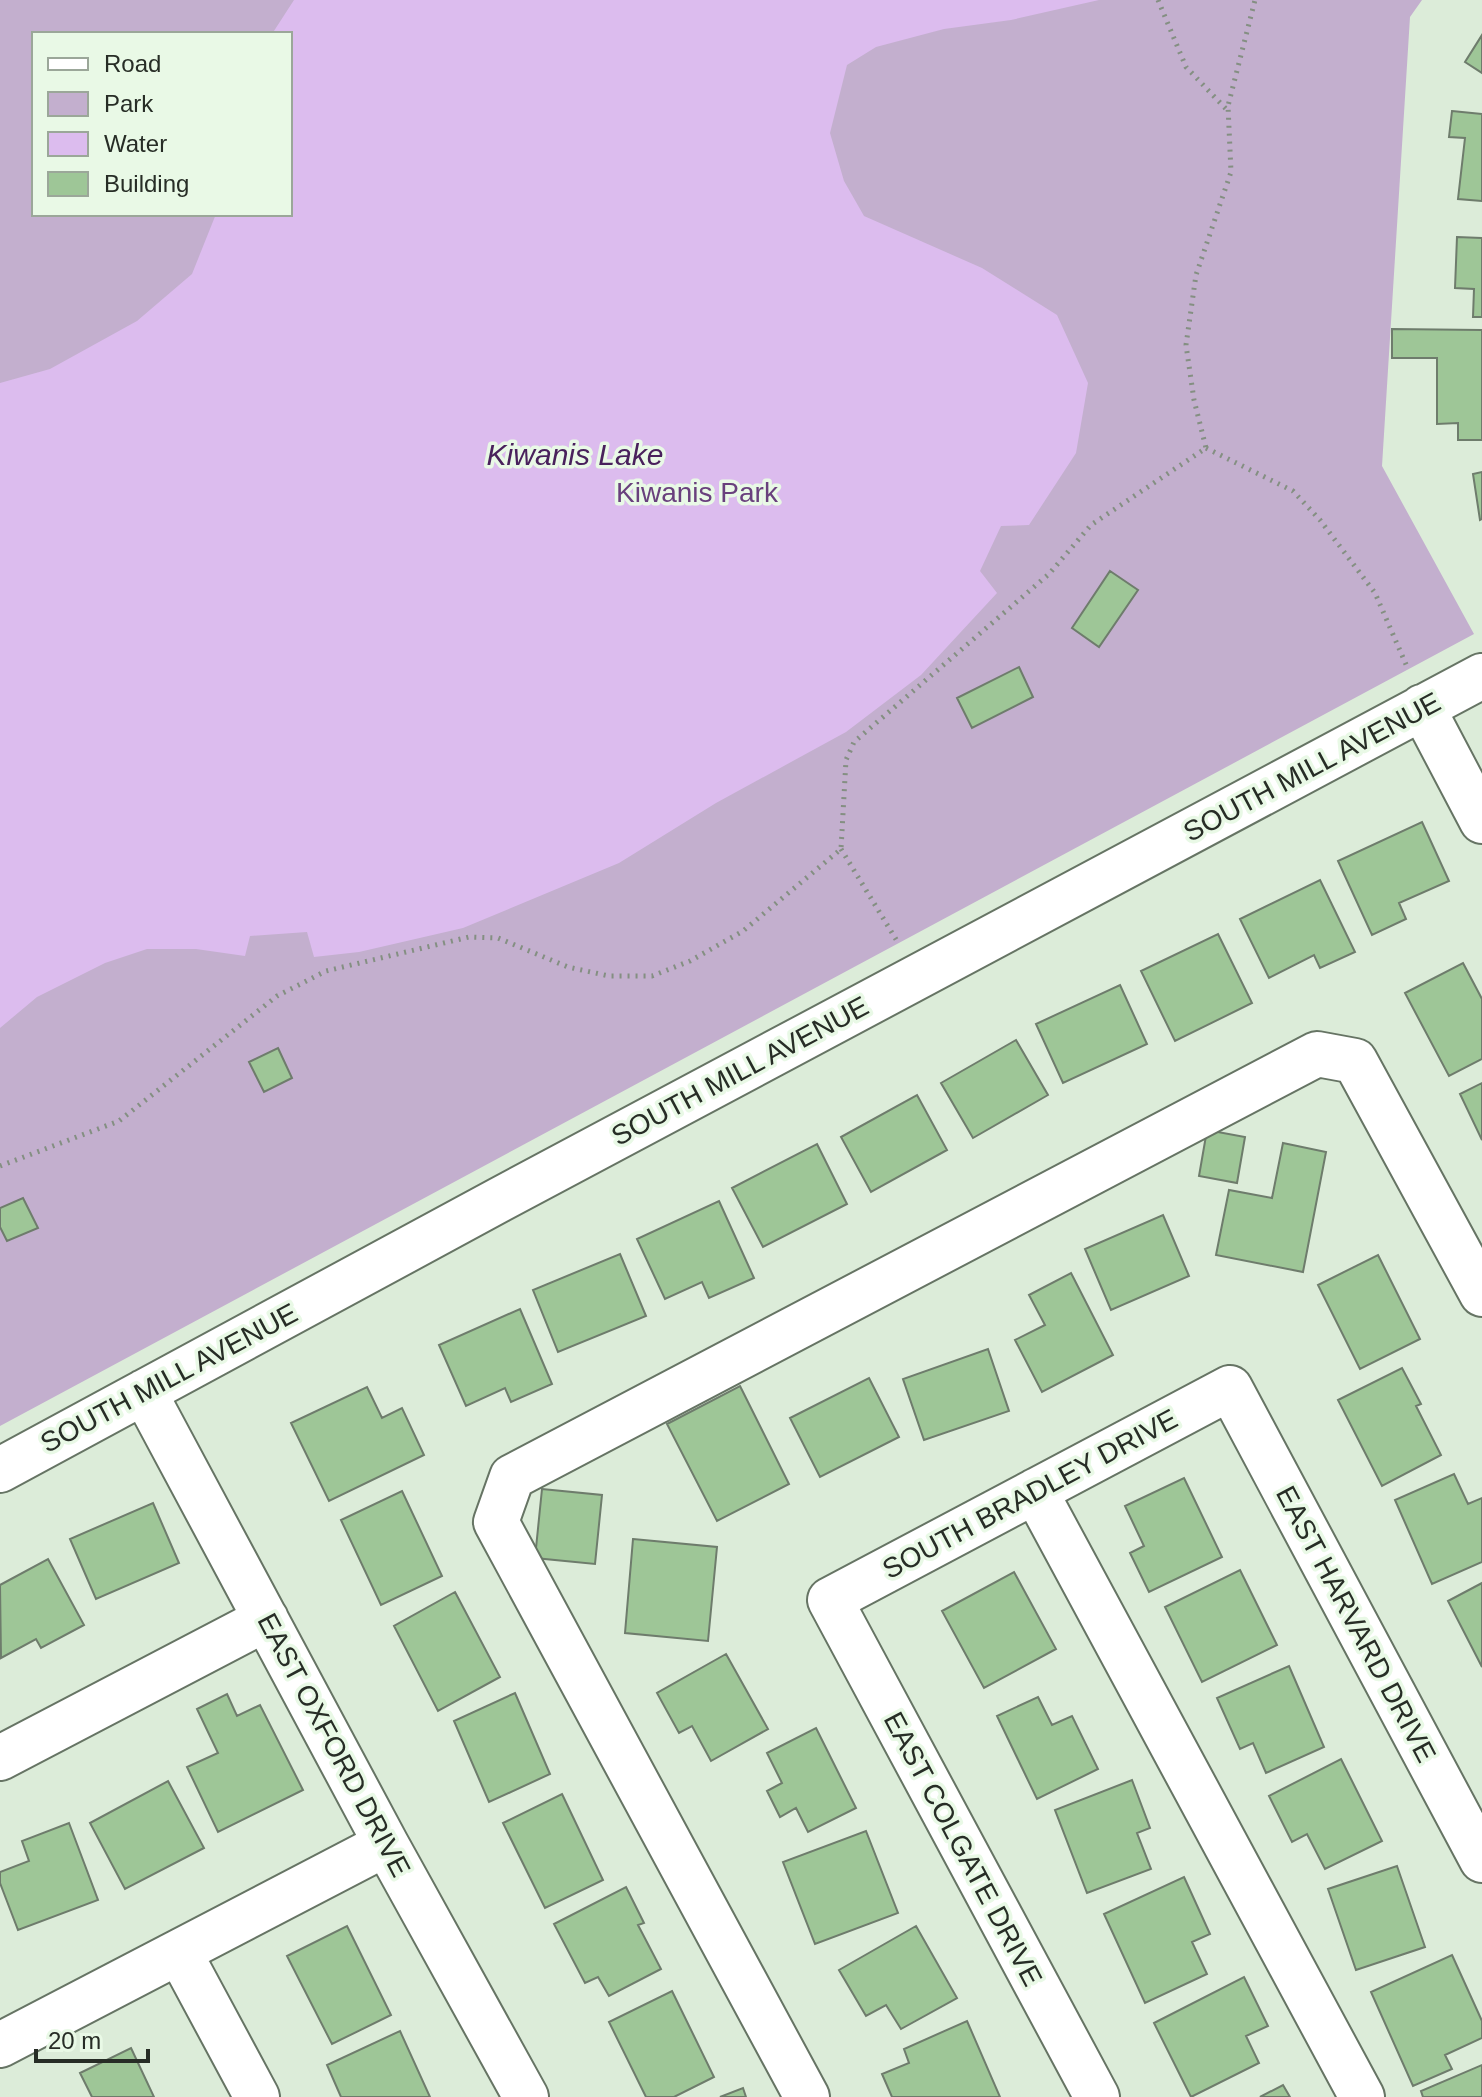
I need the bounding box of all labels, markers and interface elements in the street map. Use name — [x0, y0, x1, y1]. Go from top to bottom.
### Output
legend — [32, 32, 292, 216]
text: Road — [104, 50, 161, 77]
text: Park — [104, 90, 154, 117]
text: Water — [104, 130, 167, 157]
text: Building — [104, 170, 189, 197]
water label: Kiwanis Lake — [487, 438, 663, 471]
park label: Kiwanis Park — [616, 477, 779, 508]
street label: SOUTH MILL AVENUE — [1178, 686, 1446, 848]
street label: SOUTH MILL AVENUE — [606, 990, 874, 1152]
street label: SOUTH MILL AVENUE — [35, 1297, 303, 1459]
street label: SOUTH BRADLEY DRIVE — [877, 1403, 1183, 1585]
street label: EAST HARVARD DRIVE — [1270, 1481, 1442, 1767]
street label: EAST OXFORD DRIVE — [251, 1608, 417, 1882]
street label: EAST COLGATE DRIVE — [878, 1707, 1048, 1991]
scale bar — [36, 2013, 148, 2063]
text: 20 m — [48, 2027, 101, 2054]

